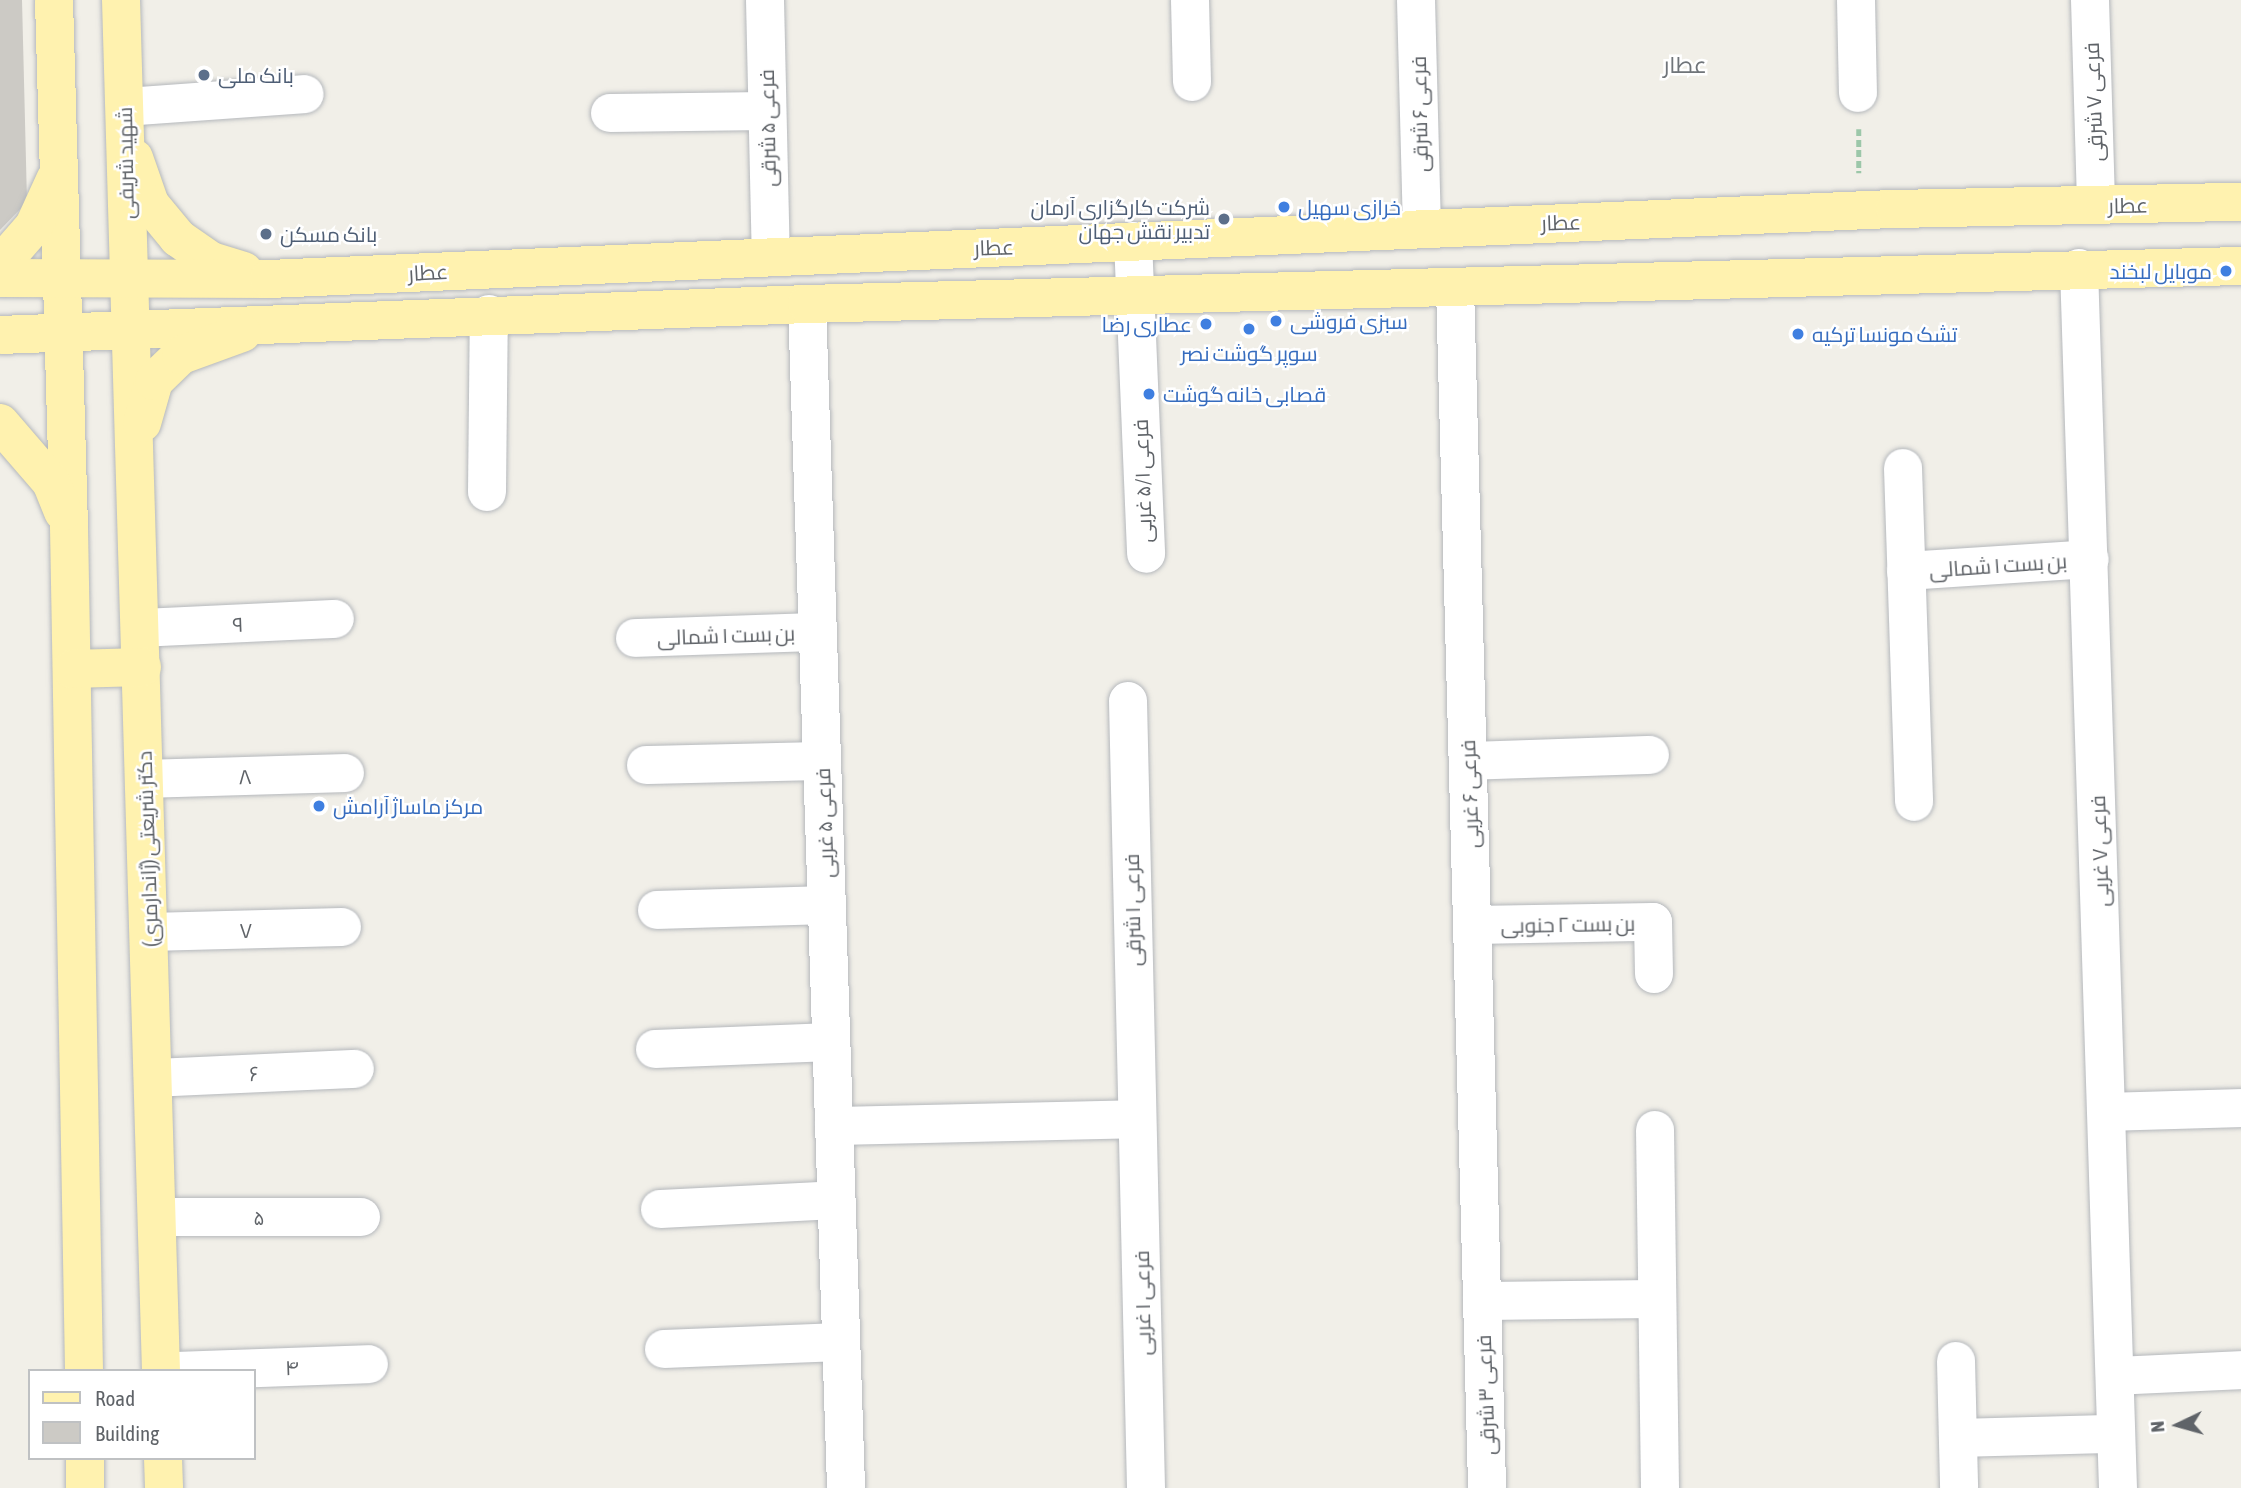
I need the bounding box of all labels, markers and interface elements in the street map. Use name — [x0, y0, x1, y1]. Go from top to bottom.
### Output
street label: فرعی ۷ شرقی — [2078, 42, 2108, 162]
district label: عطار — [1663, 51, 1707, 79]
street label: فرعی ۶ شرقی — [1405, 56, 1433, 172]
place label: بانک ملی — [218, 62, 294, 88]
marker: بانک ملی — [196, 67, 212, 83]
street label: فرعی ۵ شرقی — [753, 69, 781, 187]
street label: شهید شریفی — [111, 107, 139, 219]
street label: عطار — [2108, 192, 2148, 218]
place label: شرکت کارگزاری آرمان تدبیر نقش جهان — [1031, 194, 1210, 244]
place label: خرازی سهیل — [1298, 194, 1401, 220]
marker: خرازی سهیل — [1276, 199, 1292, 215]
street label: عطار — [1541, 209, 1581, 235]
marker: شرکت کارگزاری آرمان تدبیر نقش جهان — [1216, 211, 1232, 227]
place label: بانک مسکن — [280, 221, 377, 247]
marker: بانک مسکن — [258, 226, 274, 242]
street label: عطار — [974, 234, 1014, 260]
street label: عطار — [407, 258, 449, 286]
place label: موبایل لبخند — [2109, 258, 2212, 284]
marker: موبایل لبخند — [2218, 263, 2234, 279]
place label: سبزی فروشی — [1290, 308, 1408, 334]
place label: عطاری رضا — [1101, 311, 1192, 337]
marker: سبزی فروشی — [1268, 313, 1284, 329]
marker: عطاری رضا — [1198, 316, 1214, 332]
marker: سوپر گوشت نصر — [1241, 321, 1257, 337]
place label: تشک مونسا ترکیه — [1812, 321, 1957, 347]
marker: تشک مونسا ترکیه — [1790, 326, 1806, 342]
place label: سوپر گوشت نصر — [1180, 340, 1318, 366]
place label: قصابی خانه گوشت — [1163, 381, 1326, 407]
marker: قصابی خانه گوشت — [1141, 386, 1157, 402]
street label: فرعی ۵/۱ غربی — [1127, 419, 1157, 543]
street label: بن بست ۱ شمالی — [1928, 548, 2068, 582]
street label: ۹ — [232, 611, 244, 637]
street label: بن بست ۱ شمالی — [656, 620, 796, 650]
street label: فرعی ۶ غربی — [1455, 739, 1483, 849]
street label: دکتر شریعتی (ژاندارمری) — [131, 750, 163, 948]
street label: ۸ — [238, 763, 252, 789]
street label: فرعی ۵ غربی — [809, 768, 839, 878]
place label: مرکز ماساژ آرامش — [333, 793, 483, 819]
street label: فرعی ۷ غربی — [2084, 795, 2114, 907]
marker: مرکز ماساژ آرامش — [311, 798, 327, 814]
street label: فرعی ۱ شرقی — [1118, 853, 1146, 967]
street label: بن بست ۲ جنوبی — [1500, 910, 1636, 938]
street label: ۷ — [239, 917, 253, 943]
street label: ۶ — [248, 1060, 260, 1086]
street label: ۵ — [253, 1204, 265, 1230]
street label: فرعی ۱ غربی — [1128, 1250, 1156, 1356]
street label: فرعی ۳ شرقی — [1470, 1334, 1500, 1456]
street label: ۴ — [285, 1354, 299, 1380]
legend — [28, 1369, 256, 1460]
text: Road — [95, 1386, 135, 1410]
north arrow — [2143, 1390, 2213, 1460]
text: N — [2146, 1420, 2169, 1433]
text: Building — [95, 1421, 159, 1445]

